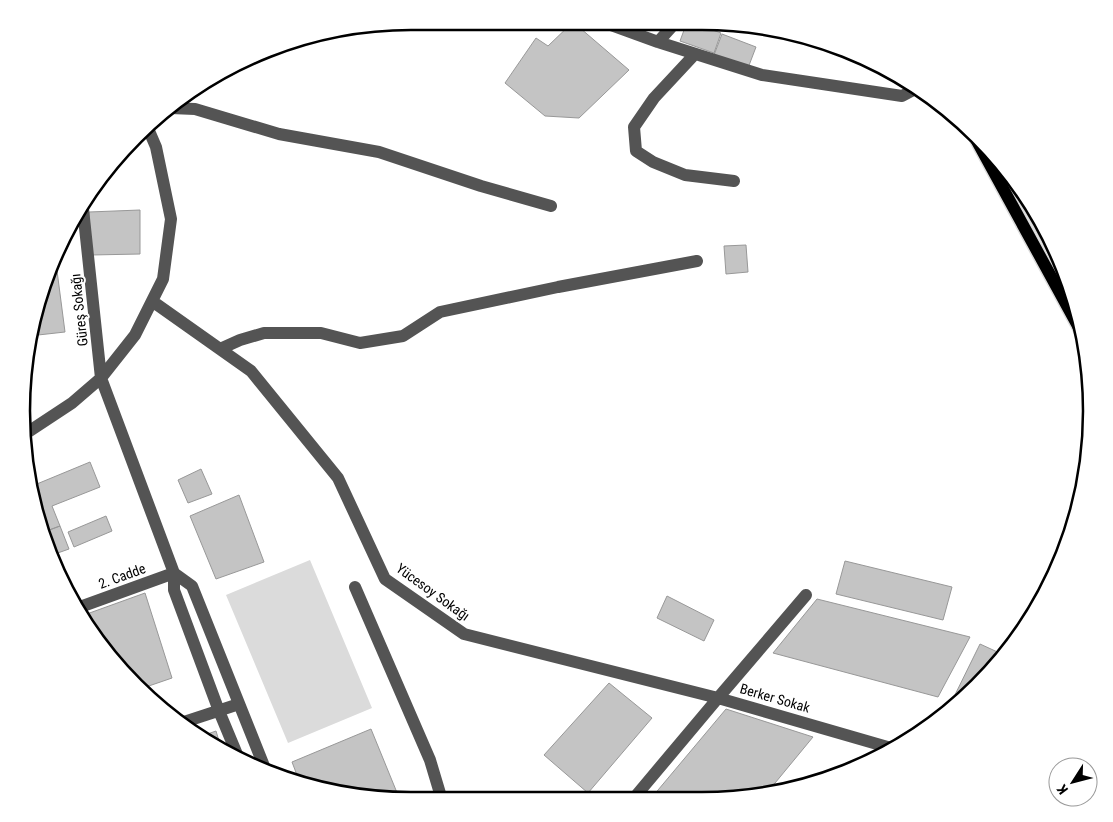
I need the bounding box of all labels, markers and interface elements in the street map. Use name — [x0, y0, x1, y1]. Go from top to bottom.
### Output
street label: Güreş Sokağı — [67, 273, 91, 347]
street label: 2. Cadde — [96, 560, 148, 592]
street label: Yücesoy Sokağı — [393, 560, 473, 624]
street label: Berker Sokak — [738, 680, 813, 716]
north arrow — [1048, 757, 1098, 807]
text: K — [1054, 782, 1071, 797]

